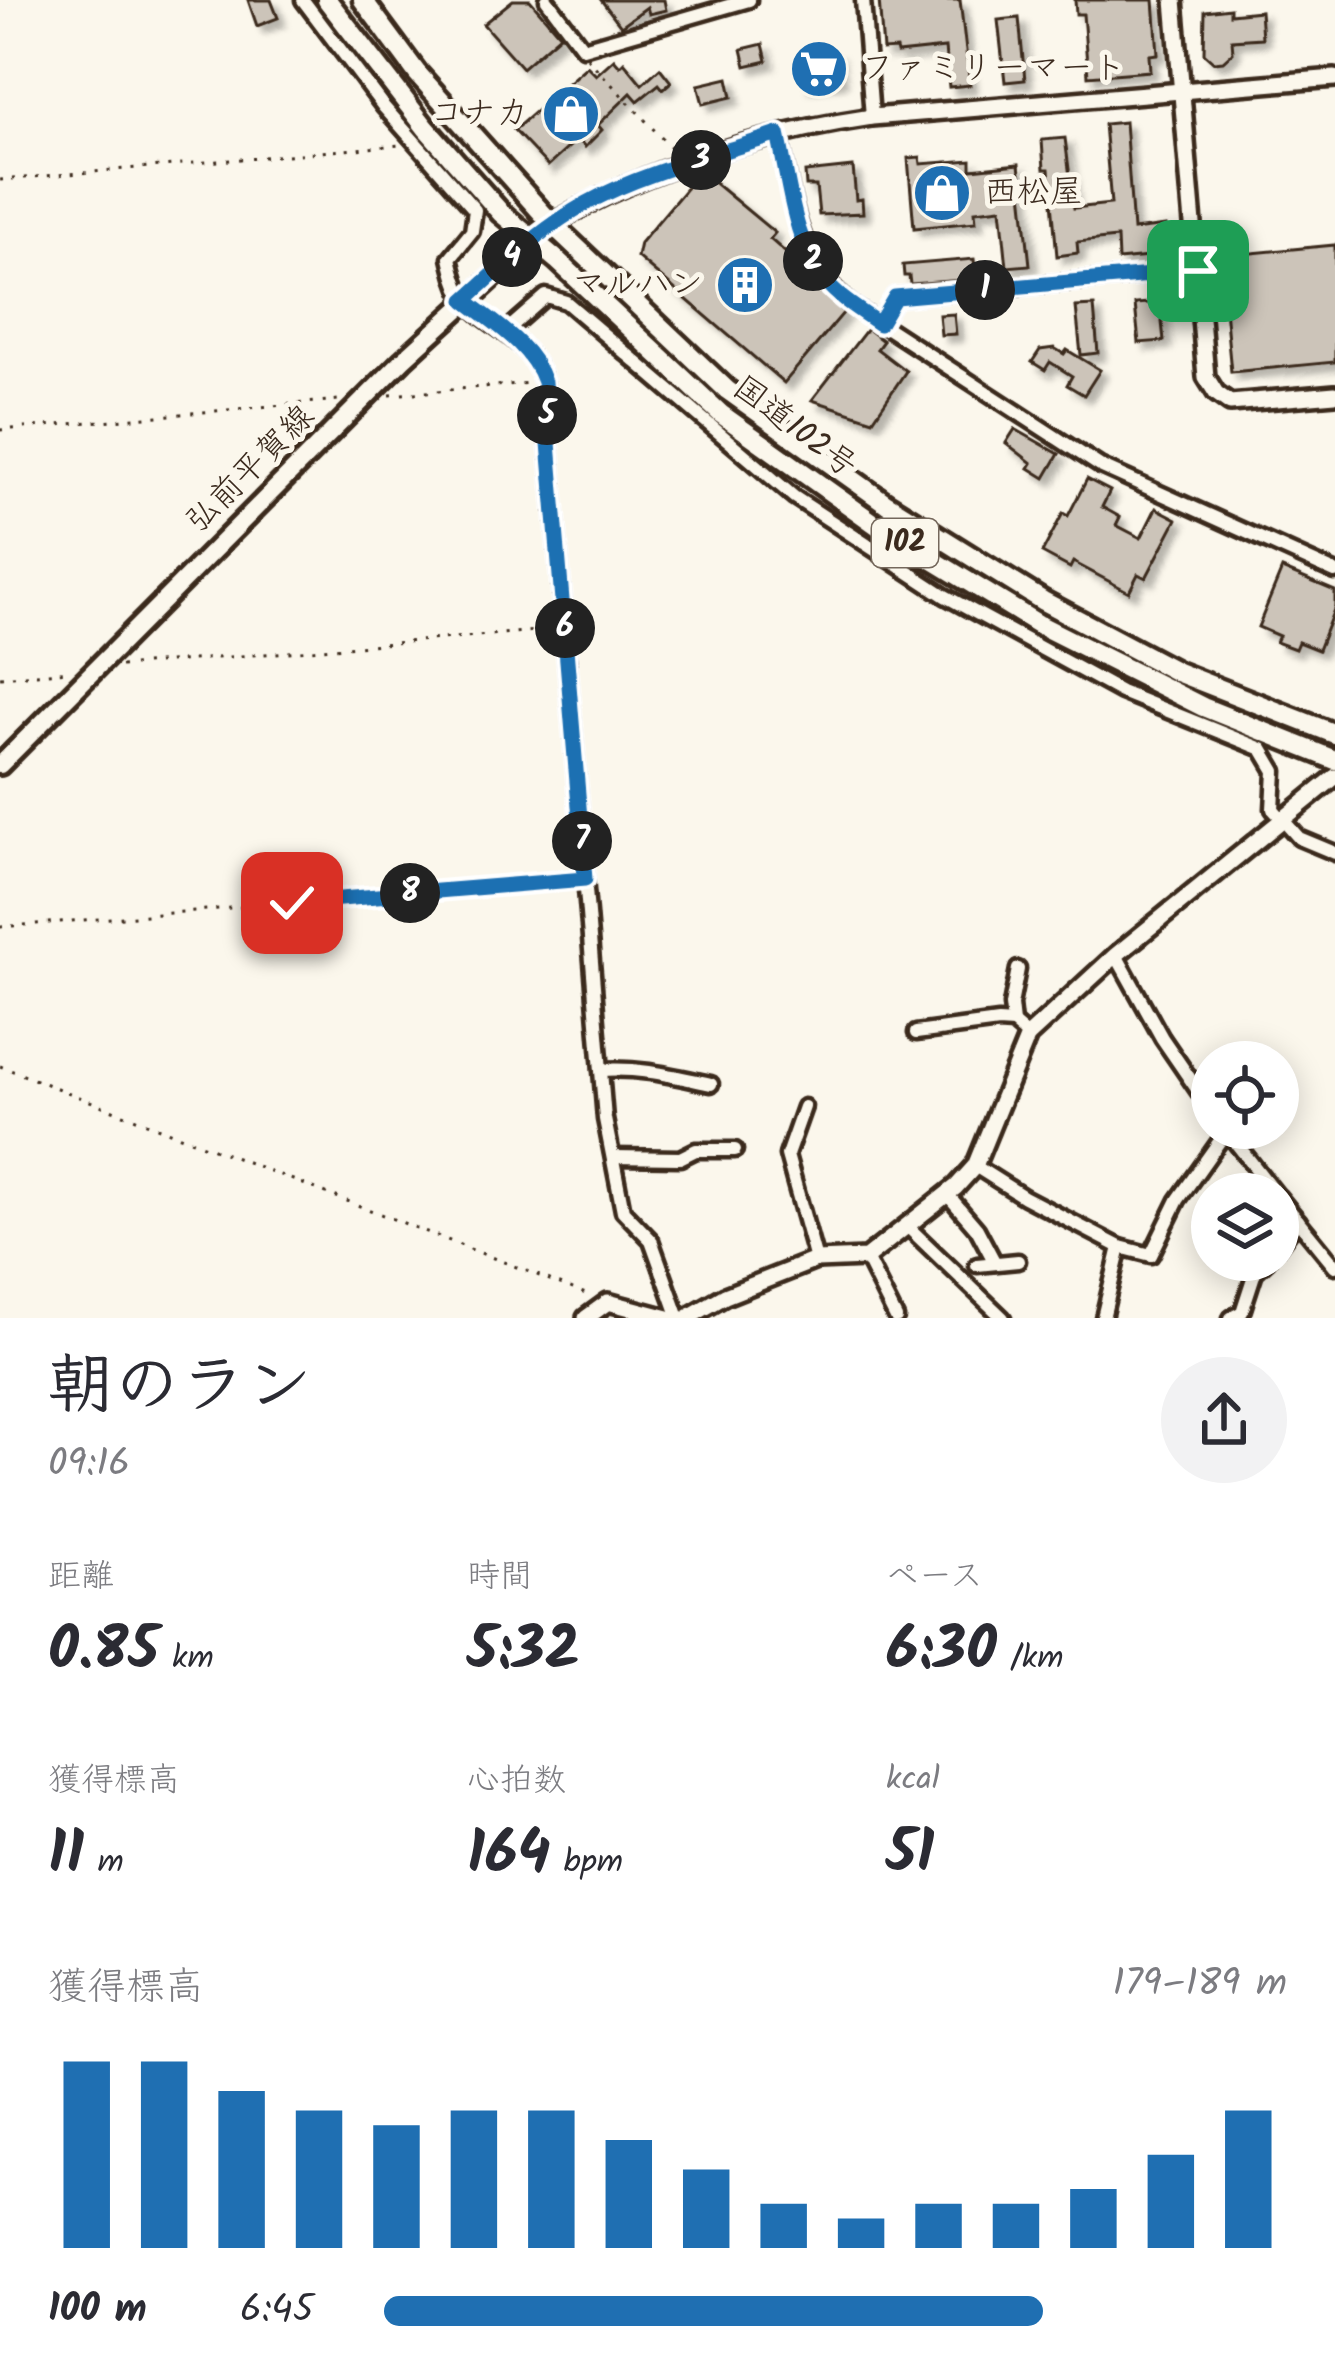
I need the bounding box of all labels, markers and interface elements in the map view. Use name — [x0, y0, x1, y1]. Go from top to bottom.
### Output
supermarket icon: ファミリーマート — [788, 38, 850, 100]
place label: ファミリーマート — [861, 43, 1126, 96]
shop icon: コナカ — [540, 83, 602, 145]
place label: コナカ — [430, 88, 529, 141]
pin: 3 — [671, 130, 731, 190]
text: 3 — [692, 133, 710, 186]
shop icon: 西松屋 — [911, 162, 973, 224]
place label: 西松屋 — [984, 167, 1083, 220]
pin — [1147, 220, 1249, 322]
pin: 4 — [482, 227, 542, 287]
text: 4 — [503, 230, 521, 283]
pin: 2 — [783, 231, 843, 291]
text: 2 — [803, 234, 823, 287]
icon: arrive — [1165, 238, 1231, 304]
building icon: マルハン — [714, 254, 776, 316]
place label: マルハン — [572, 259, 703, 312]
pin: 1 — [955, 260, 1015, 320]
text: 1 — [980, 263, 990, 316]
street label: 国道102号 — [720, 363, 868, 493]
pin: 5 — [517, 385, 577, 445]
text: 5 — [539, 388, 555, 441]
street label: 弘前平賀線 — [174, 393, 328, 547]
road number: 102 — [872, 519, 938, 567]
pin: 6 — [535, 598, 595, 658]
text: 6 — [556, 601, 574, 654]
pin: 7 — [552, 811, 612, 871]
text: 7 — [574, 814, 590, 867]
pin — [241, 852, 343, 954]
pin: 8 — [380, 863, 440, 923]
text: 8 — [400, 866, 420, 919]
icon: check — [259, 870, 325, 936]
map controls — [1191, 1041, 1299, 1281]
button: locate — [1191, 1041, 1299, 1149]
button: layers — [1191, 1173, 1299, 1281]
text: 朝のラン — [48, 1336, 312, 1441]
button: share — [1161, 1357, 1287, 1483]
text: 09:16 — [48, 1434, 130, 1496]
text: 距離 — [48, 1551, 114, 1604]
text: 時間 — [467, 1551, 533, 1604]
text: ペース — [886, 1551, 983, 1604]
text: 0.85 — [48, 1604, 159, 1700]
text: 5:32 — [467, 1604, 580, 1700]
text: 6:30 — [886, 1604, 997, 1700]
text: km — [159, 1633, 214, 1686]
text: /km — [997, 1633, 1064, 1686]
text: kcal — [886, 1754, 940, 1807]
text: 獲得標高 — [48, 1755, 180, 1808]
text: 心拍数 — [467, 1755, 566, 1808]
text: 51 — [886, 1807, 934, 1903]
text: 11 — [48, 1808, 84, 1904]
text: 164 — [467, 1808, 550, 1904]
text: m — [84, 1837, 124, 1890]
text: bpm — [550, 1837, 623, 1890]
text: 179–189 m — [1113, 1954, 1287, 2016]
text: 獲得標高 — [48, 1958, 204, 2020]
text: 100 m — [48, 2280, 147, 2342]
text: 6:45 — [240, 2280, 314, 2342]

